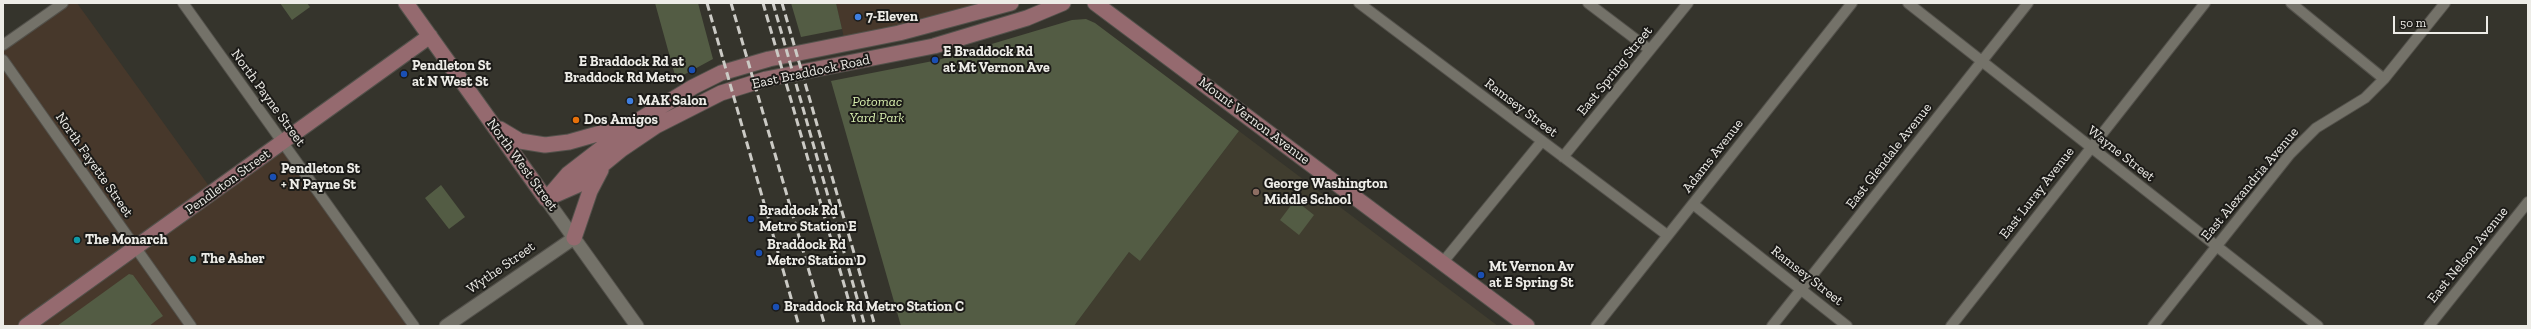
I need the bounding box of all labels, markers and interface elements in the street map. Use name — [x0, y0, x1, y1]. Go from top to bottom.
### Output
scale bar — [2395, 8, 2490, 34]
place label: 7-Eleven — [866, 9, 918, 25]
marker: 7-Eleven — [853, 12, 863, 22]
text: 50 m — [2400, 16, 2426, 30]
street label: East Spring Street — [1574, 23, 1656, 119]
place label: E Braddock Rd at Mt Vernon Ave — [943, 44, 1050, 76]
street label: North Payne Street — [227, 46, 309, 150]
street label: East Braddock Road — [750, 51, 872, 93]
place label: E Braddock Rd at Braddock Rd Metro — [564, 54, 684, 86]
marker: E Braddock Rd at Mt Vernon Ave — [930, 55, 940, 65]
place label: Pendleton St at N West St — [412, 58, 491, 90]
marker: E Braddock Rd at Braddock Rd Metro — [687, 65, 697, 75]
marker: Pendleton St at N West St — [399, 69, 409, 79]
street label: Mount Vernon Avenue — [1195, 74, 1313, 168]
street label: Ramsey Street — [1481, 75, 1561, 141]
place label: MAK Salon — [638, 93, 707, 109]
park label: Potomac Yard Park — [849, 94, 905, 126]
marker: MAK Salon — [625, 96, 635, 106]
street label: East Glendale Avenue — [1842, 100, 1936, 212]
street label: North Fayette Street — [52, 109, 136, 221]
place label: Dos Amigos — [584, 112, 658, 128]
marker: Dos Amigos — [571, 115, 581, 125]
street label: North West Street — [483, 116, 561, 214]
street label: Adams Avenue — [1679, 116, 1747, 196]
street label: Wayne Street — [2084, 123, 2158, 185]
street label: East Alexandria Avenue — [2198, 124, 2302, 244]
street label: East Luray Avenue — [1996, 144, 2078, 242]
street label: Pendleton Street — [182, 146, 274, 218]
place label: Pendleton St + N Payne St — [281, 161, 360, 194]
marker: Pendleton St + N Payne St — [268, 172, 278, 182]
place label: George Washington Middle School — [1264, 176, 1388, 208]
marker: George Washington Middle School — [1251, 187, 1261, 197]
place label: Braddock Rd Metro Station E — [759, 203, 857, 236]
street label: East Nelson Avenue — [2424, 204, 2512, 306]
marker: Braddock Rd Metro Station E — [746, 214, 756, 224]
place label: The Monarch — [85, 232, 168, 248]
marker: The Monarch — [72, 235, 82, 245]
place label: Braddock Rd Metro Station D — [767, 237, 866, 270]
street label: Wythe Street — [464, 238, 538, 298]
street label: Ramsey Street — [1767, 243, 1847, 309]
marker: Braddock Rd Metro Station D — [754, 248, 764, 258]
place label: The Asher — [201, 251, 265, 267]
marker: The Asher — [188, 254, 198, 264]
place label: Mt Vernon Av at E Spring St — [1489, 259, 1574, 292]
marker: Mt Vernon Av at E Spring St — [1476, 270, 1486, 280]
place label: Braddock Rd Metro Station C — [784, 299, 964, 315]
marker: Braddock Rd Metro Station C — [771, 302, 781, 312]

